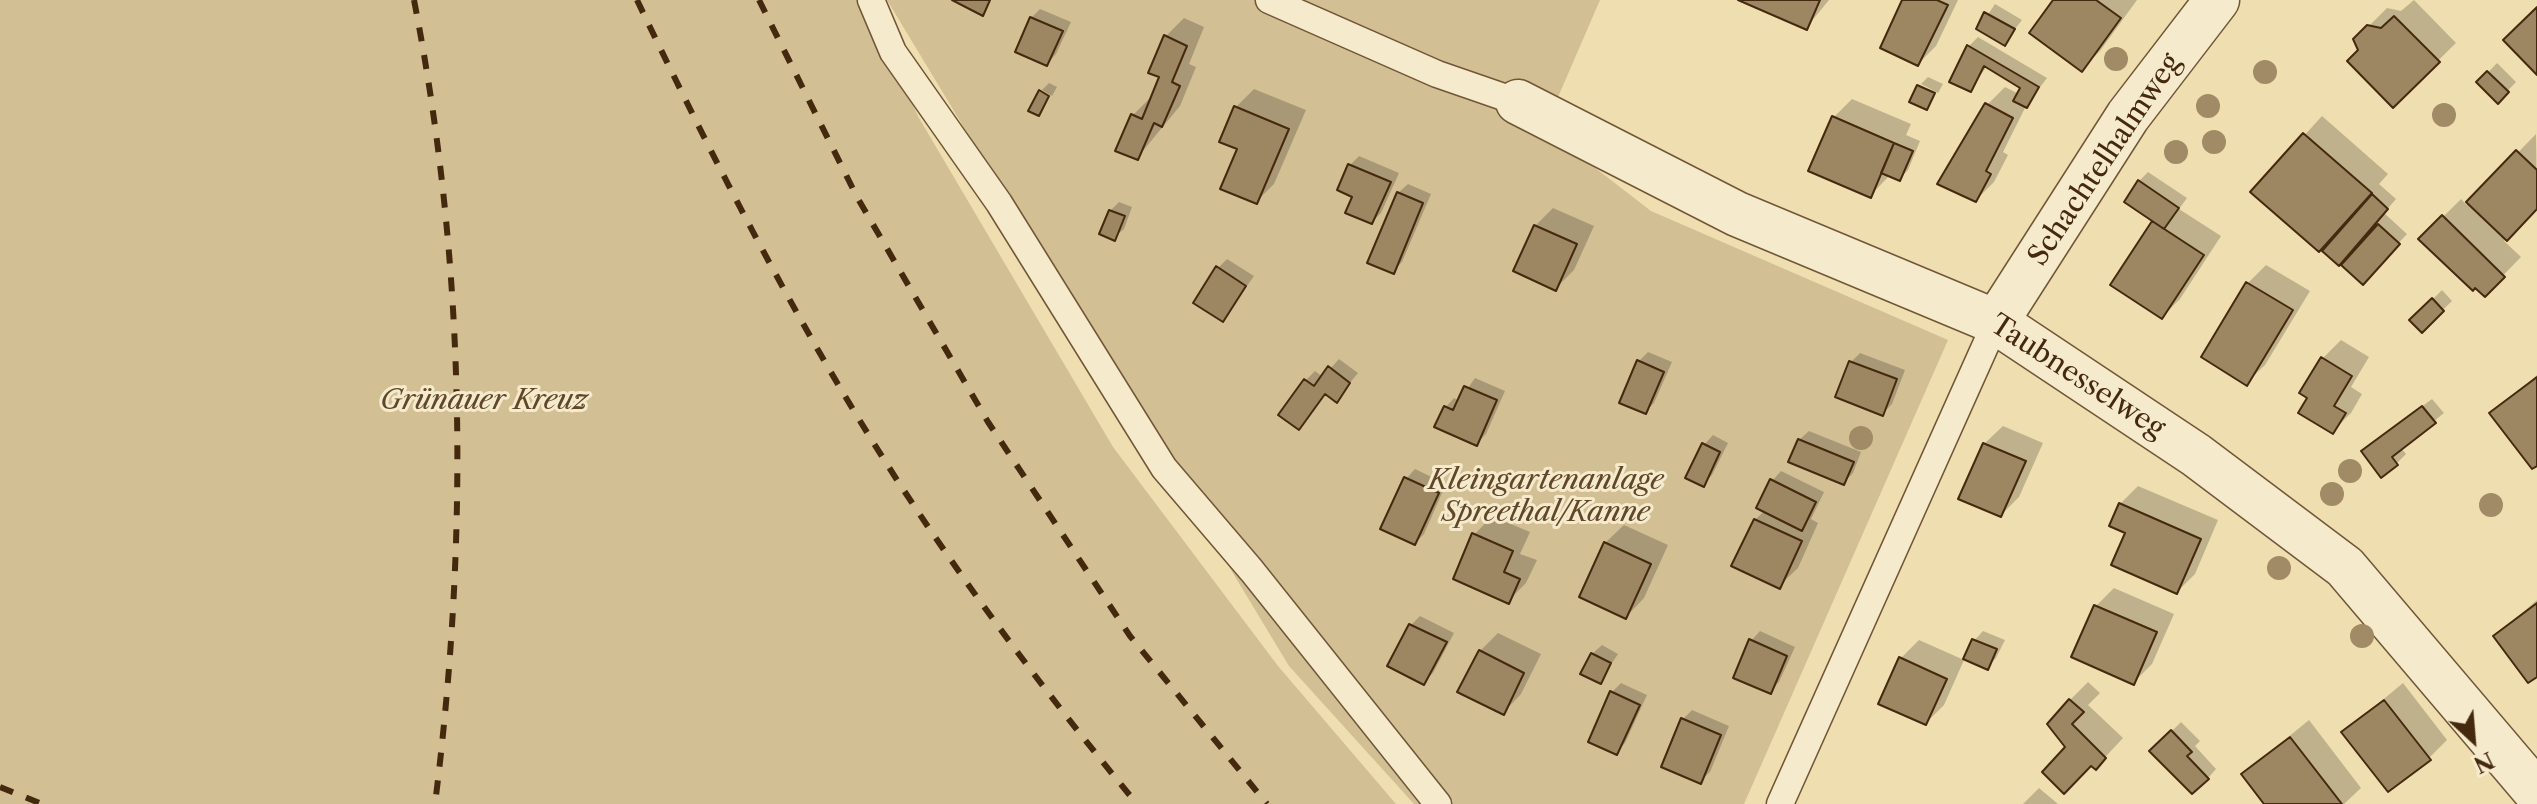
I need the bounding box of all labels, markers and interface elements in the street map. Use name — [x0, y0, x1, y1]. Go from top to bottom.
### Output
street label: Schachtelhalmweg — [2022, 48, 2188, 272]
street label: Taubnesselweg — [1983, 308, 2171, 446]
park label: Grünauer Kreuz — [380, 384, 588, 418]
park label: Kleingartenanlage Spreethal/Kanne — [1428, 464, 1664, 530]
north arrow — [2433, 700, 2513, 780]
text: N — [2469, 746, 2498, 778]

